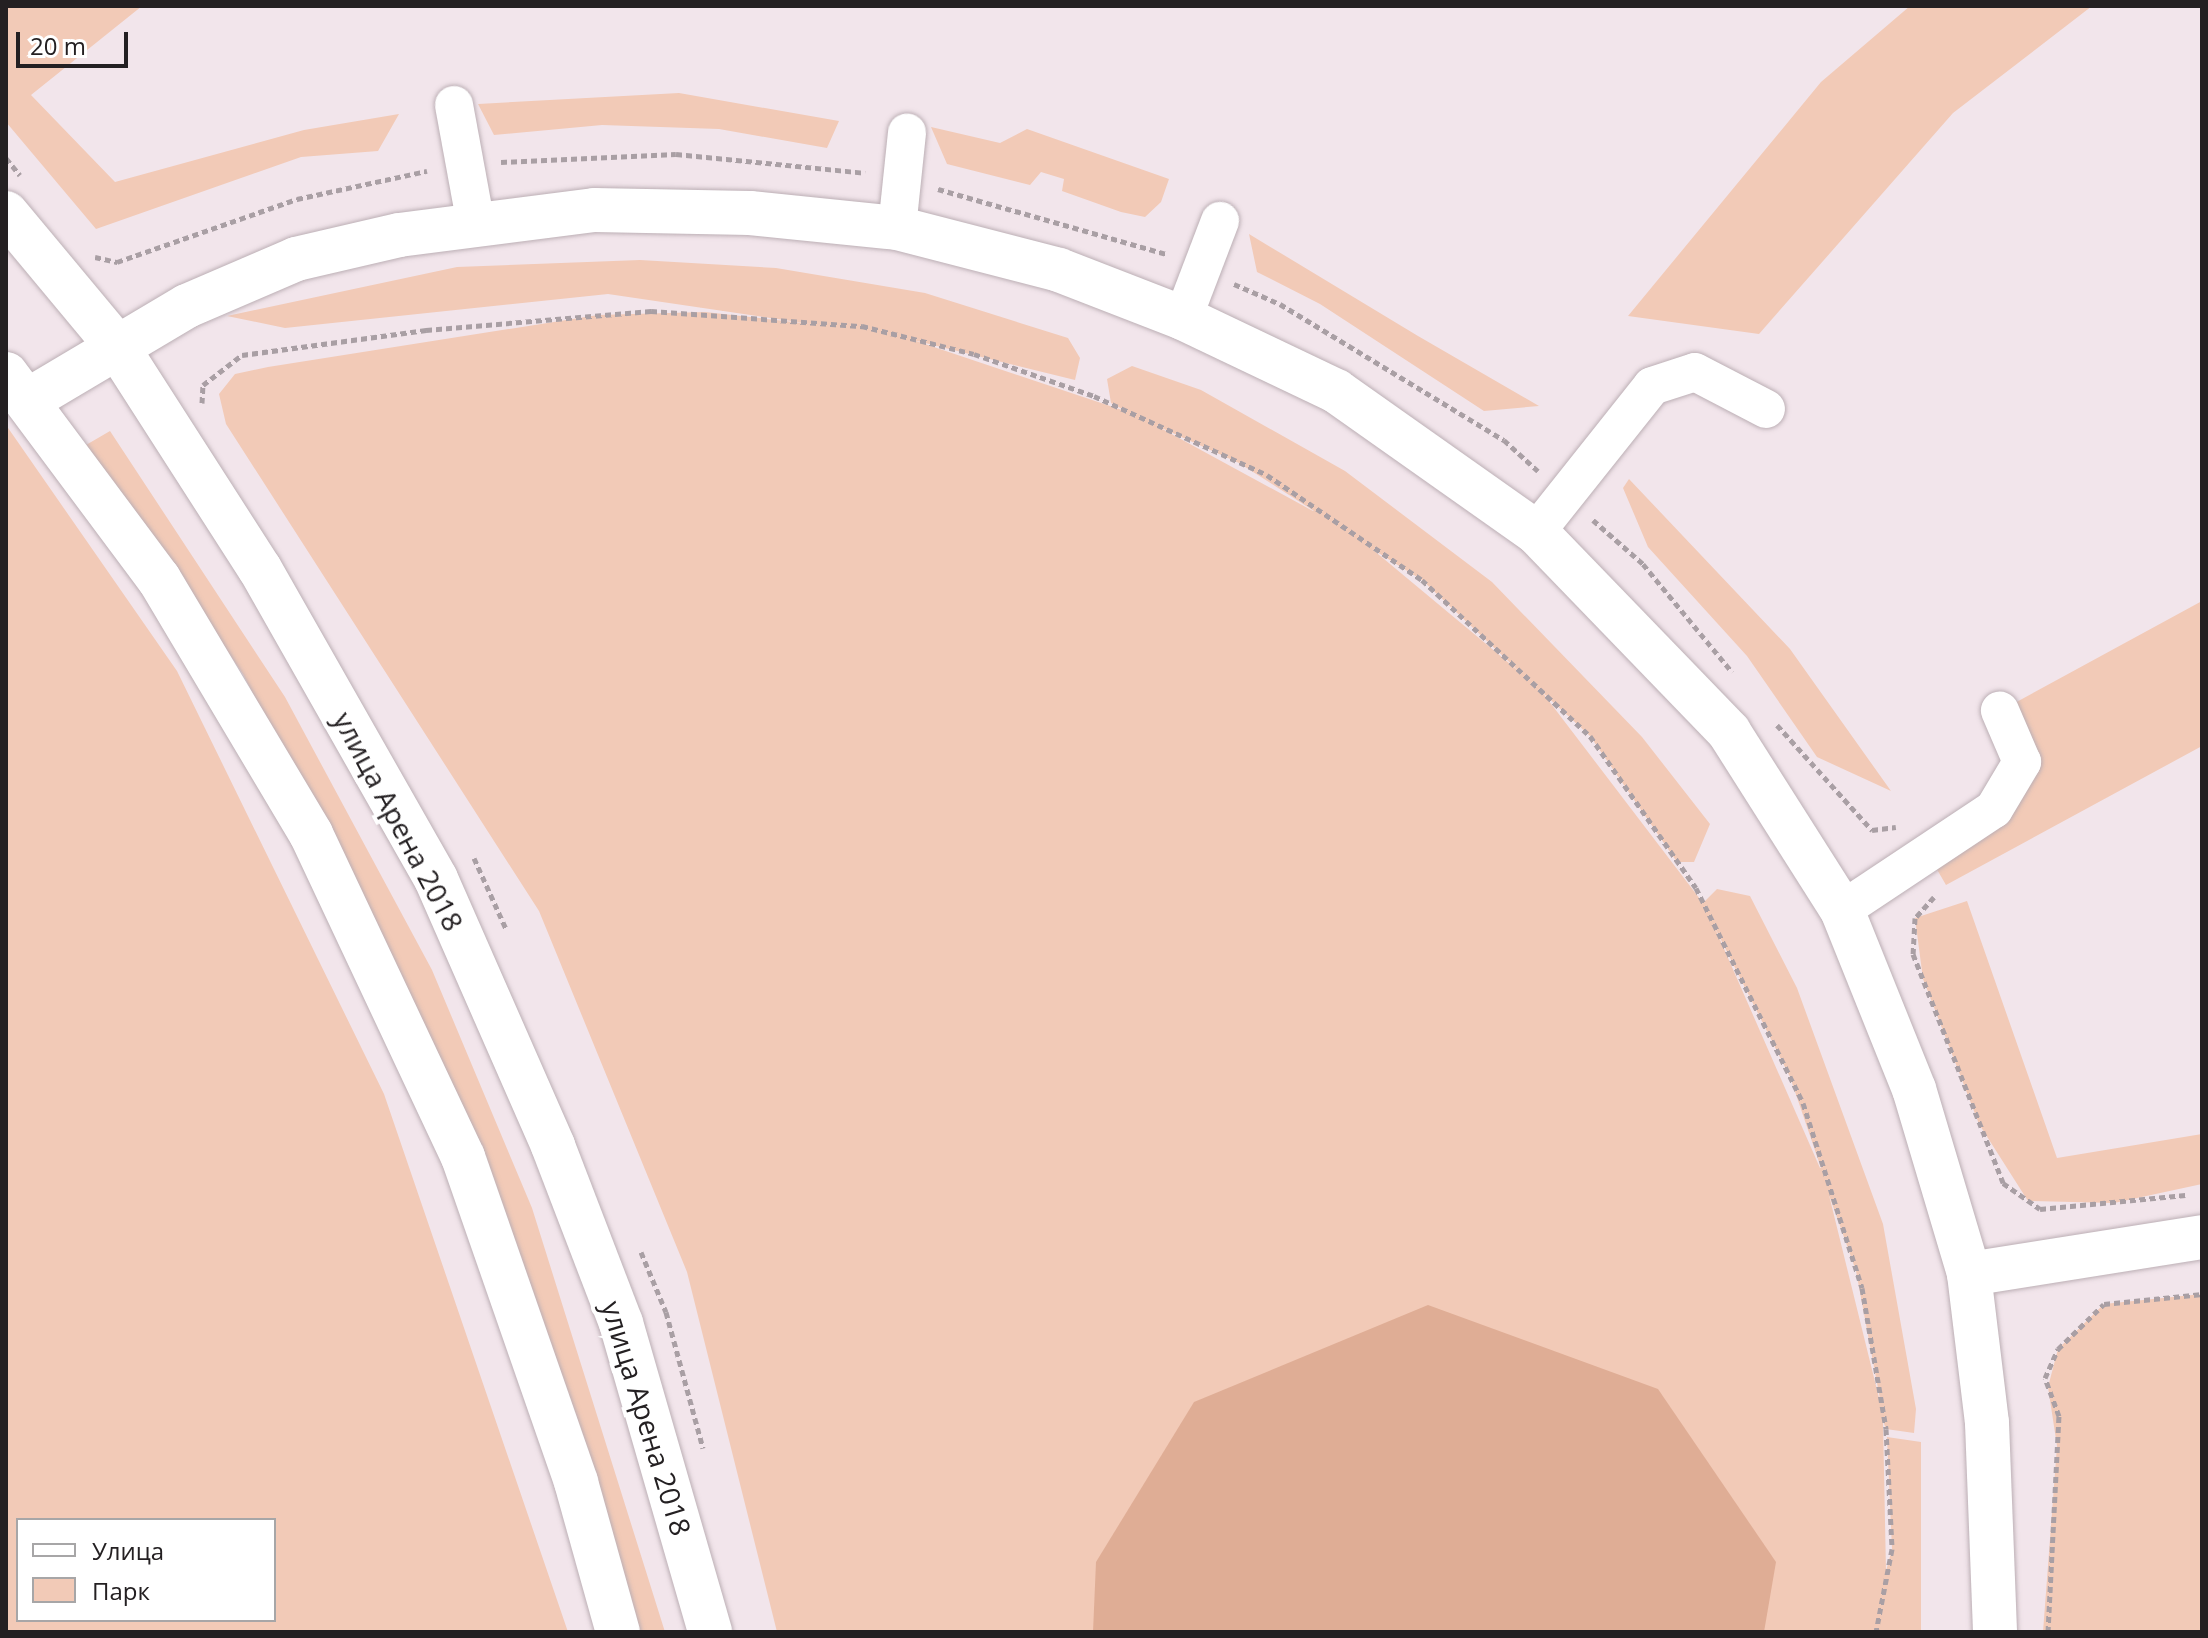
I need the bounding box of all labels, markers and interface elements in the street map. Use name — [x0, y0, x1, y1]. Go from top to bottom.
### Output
scale bar — [20, 16, 132, 66]
text: 20 m — [30, 29, 86, 62]
street label: улица Арена 2018 — [327, 706, 471, 936]
street label: улица Арена 2018 — [595, 1297, 699, 1539]
legend — [16, 1518, 276, 1622]
text: Улица — [92, 1534, 164, 1567]
text: Парк — [92, 1574, 150, 1607]

